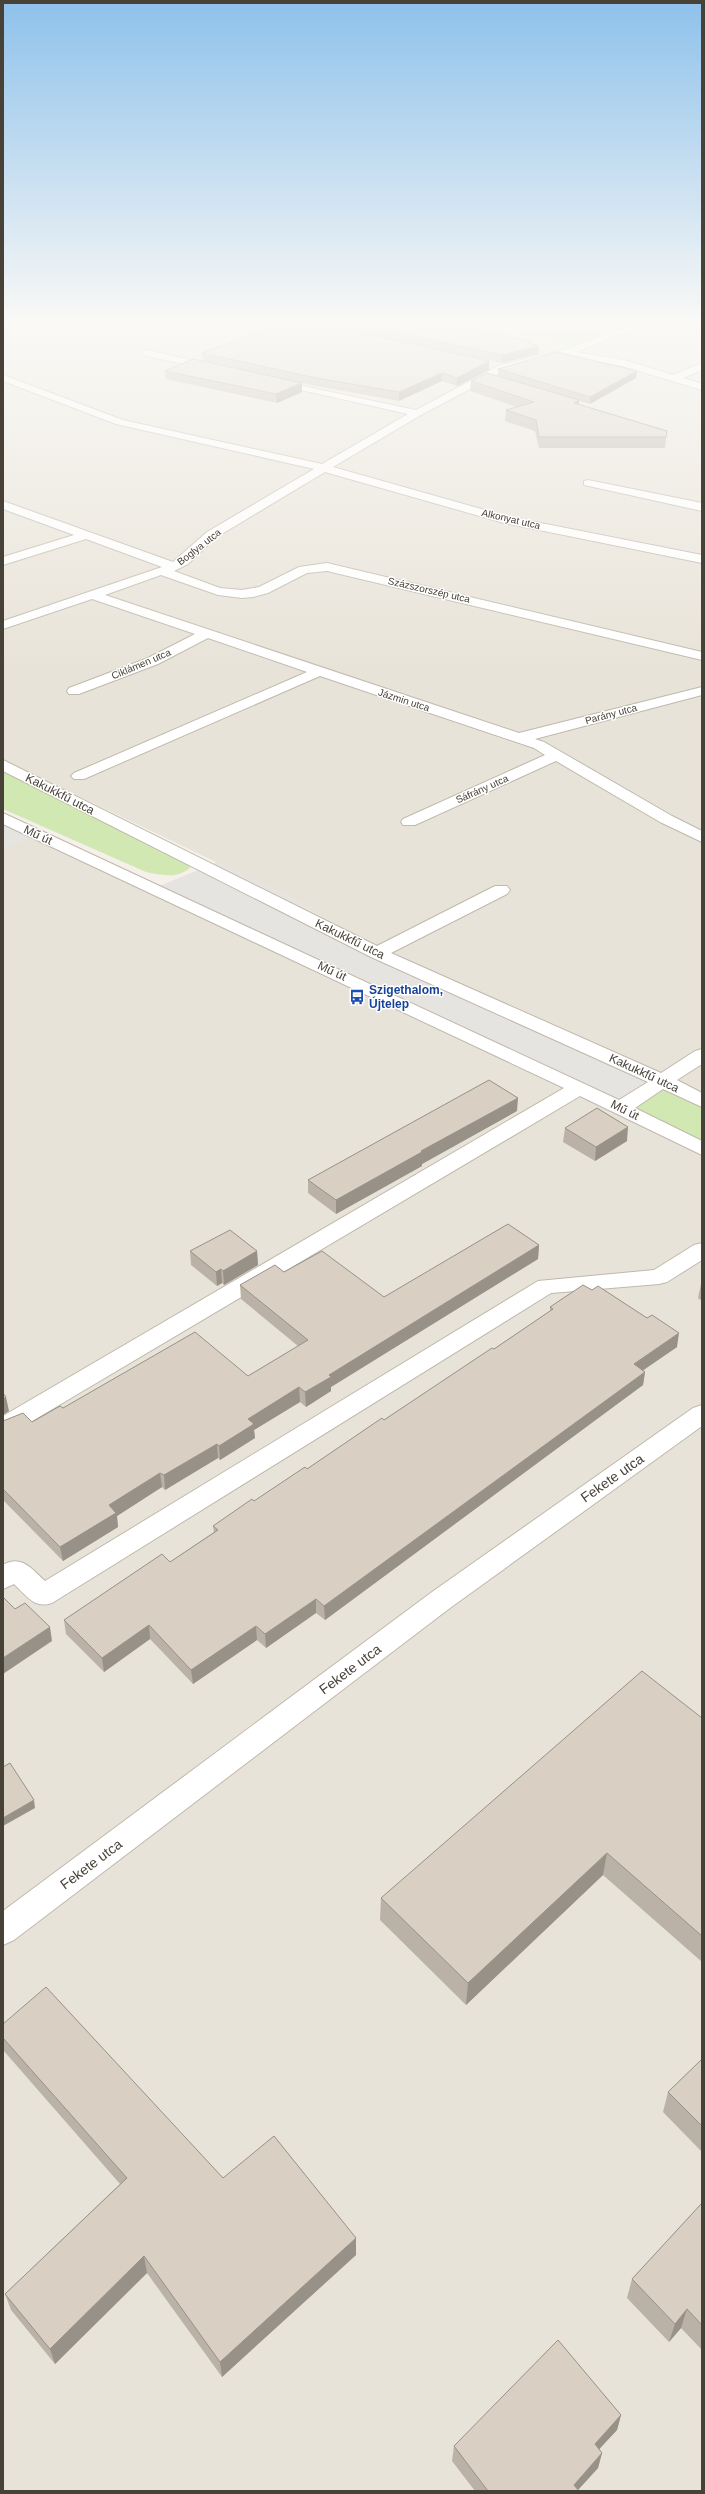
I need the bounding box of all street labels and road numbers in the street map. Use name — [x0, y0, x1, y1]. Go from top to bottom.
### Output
street label: Alkonyat utca — [481, 507, 542, 531]
street label: Boglya utca — [175, 526, 223, 567]
street label: Százszorszép utca — [387, 575, 472, 605]
street label: Ciklámen utca — [110, 646, 173, 681]
street label: Jázmin utca — [377, 687, 431, 714]
street label: Parány utca — [584, 702, 639, 726]
street label: Kakukkfű utca — [23, 771, 97, 817]
street label: Sáfrány utca — [454, 772, 510, 805]
street label: Mű út — [21, 822, 55, 848]
street label: Kakukkfű utca — [313, 916, 387, 962]
street label: Mű út — [315, 958, 349, 984]
street label: Kakukkfű utca — [607, 1051, 681, 1095]
street label: Mű út — [608, 1097, 642, 1123]
street label: Fekete utca — [577, 1450, 647, 1506]
street label: Fekete utca — [316, 1640, 384, 1697]
street label: Fekete utca — [57, 1835, 125, 1892]

